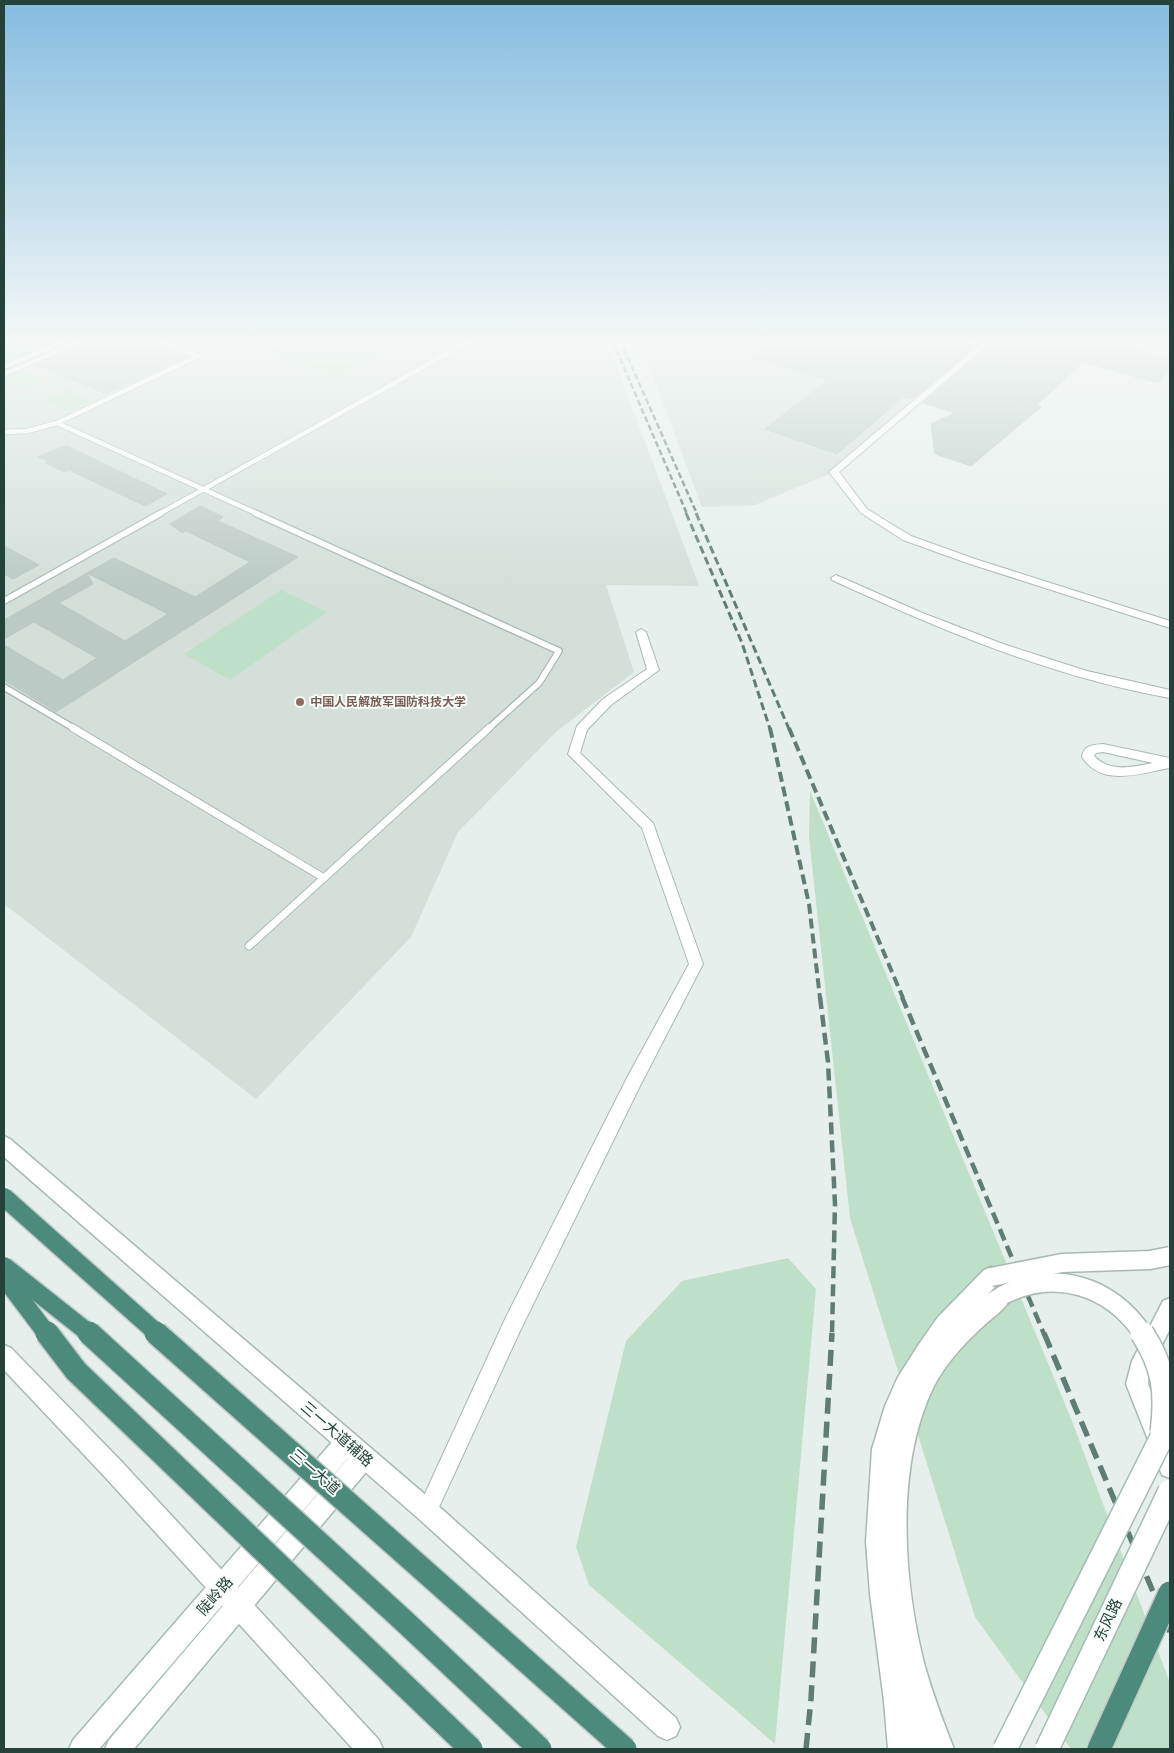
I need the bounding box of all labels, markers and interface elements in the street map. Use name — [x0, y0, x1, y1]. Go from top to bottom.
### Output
place label: 中国人民解放军国防科技大学 — [310, 693, 466, 710]
marker: 中国人民解放军国防科技大学 — [294, 696, 306, 708]
street label: 三一大道辅路 — [297, 1398, 377, 1470]
street label: 三一大道 — [286, 1446, 344, 1498]
street label: 陡岭路 — [192, 1572, 237, 1620]
street label: 东风路 — [1089, 1595, 1127, 1645]

